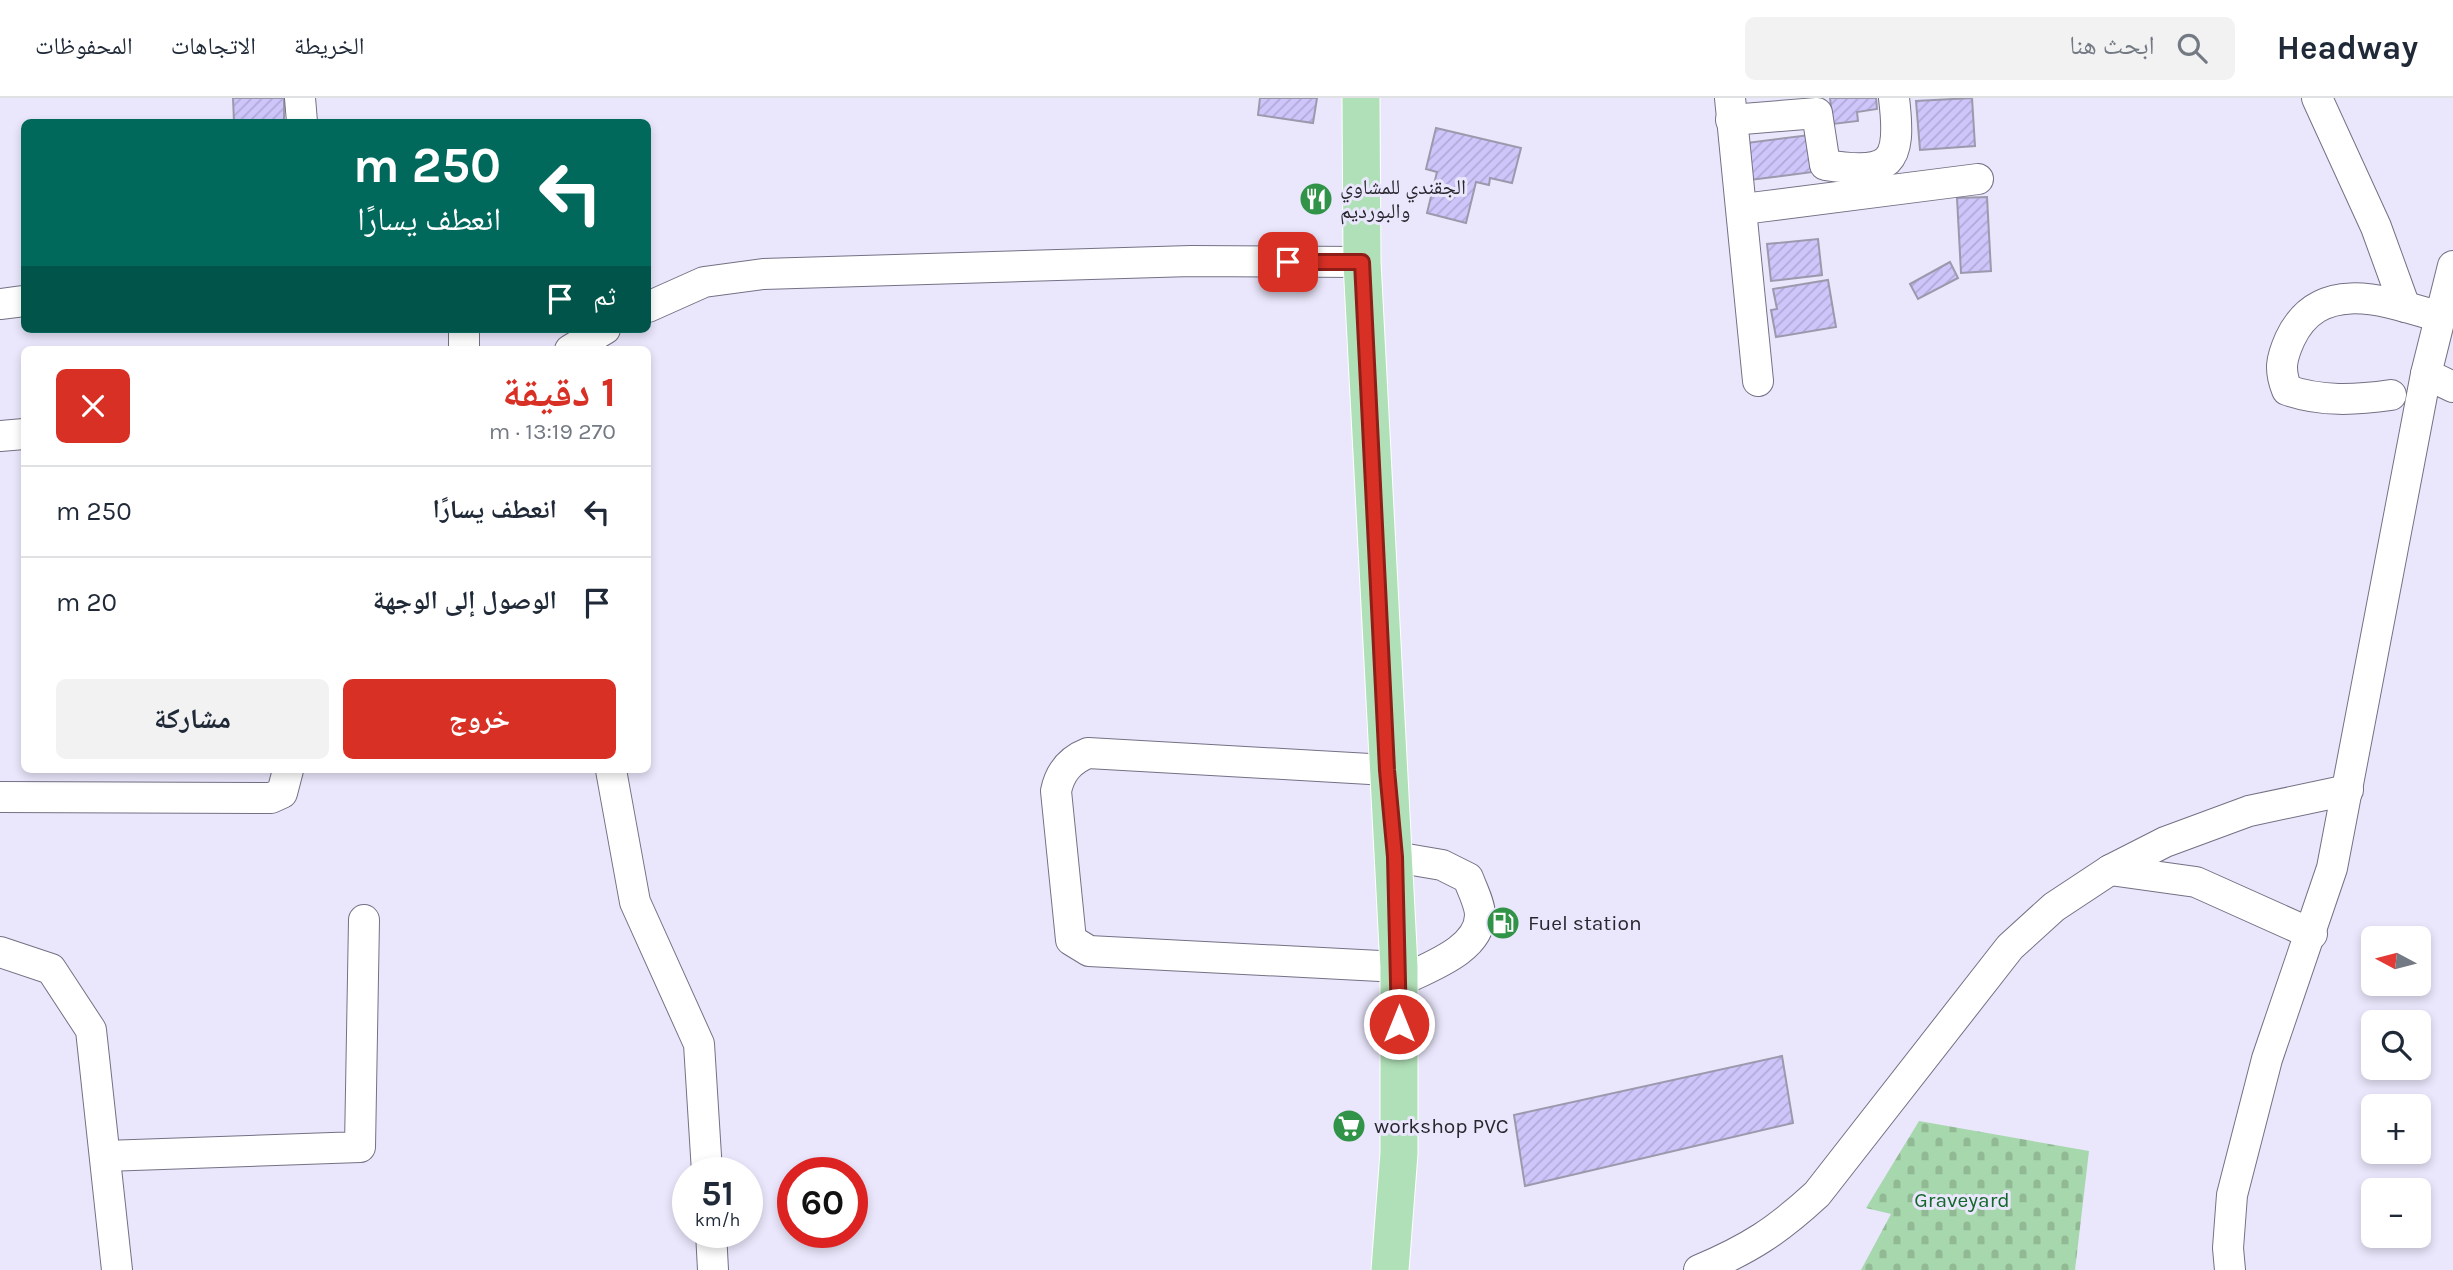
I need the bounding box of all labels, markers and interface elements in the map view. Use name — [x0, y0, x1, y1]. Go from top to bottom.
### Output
search box — [1745, 17, 2235, 80]
icon: search — [2173, 29, 2211, 67]
text: Headway — [2277, 29, 2418, 67]
text: ابحث هنا — [2069, 30, 2155, 61]
text: المحفوظات — [35, 32, 133, 60]
text: الاتجاهات — [171, 32, 256, 60]
text: الخريطة — [294, 32, 365, 60]
text: 250 m — [353, 137, 501, 194]
icon: left — [525, 147, 616, 238]
place label: الجقندي للمشاوي والبورديم — [1340, 175, 1466, 225]
restaurant icon: الجقندي للمشاوي والبورديم — [1297, 180, 1335, 218]
text: انعطف يسارًا — [357, 201, 501, 238]
pin — [1258, 232, 1318, 292]
icon: arrive — [1269, 243, 1307, 281]
icon: arrive — [541, 280, 579, 318]
text: ثم — [593, 281, 616, 312]
text: 1 دقيقة — [502, 367, 616, 417]
button: close — [56, 369, 130, 443]
text: 270 m · 13:19 — [489, 418, 616, 445]
icon: left — [578, 493, 616, 531]
text: انعطف يسارًا — [433, 494, 557, 525]
text: 250 m — [56, 496, 132, 527]
icon: arrive — [578, 584, 616, 622]
text: الوصول إلى الوجهة — [373, 585, 557, 616]
text: 20 m — [56, 587, 117, 618]
button: مشاركة — [56, 679, 329, 759]
button: خروج — [343, 679, 616, 759]
fuel station icon: Fuel station — [1484, 904, 1522, 942]
place label: Fuel station — [1528, 911, 1642, 935]
north arrow — [2361, 926, 2431, 996]
map controls — [2361, 926, 2431, 1248]
position arrow — [1362, 987, 1436, 1061]
button: search — [2361, 1010, 2431, 1080]
button: + — [2361, 1094, 2431, 1164]
supermarket icon: workshop PVC — [1330, 1107, 1368, 1145]
place label: workshop PVC — [1374, 1114, 1509, 1138]
speed limit sign: 60 — [777, 1157, 868, 1248]
text: 51 — [701, 1173, 734, 1214]
button: − — [2361, 1178, 2431, 1248]
park label: Graveyard — [1914, 1188, 2010, 1212]
text: km/h — [695, 1209, 740, 1231]

